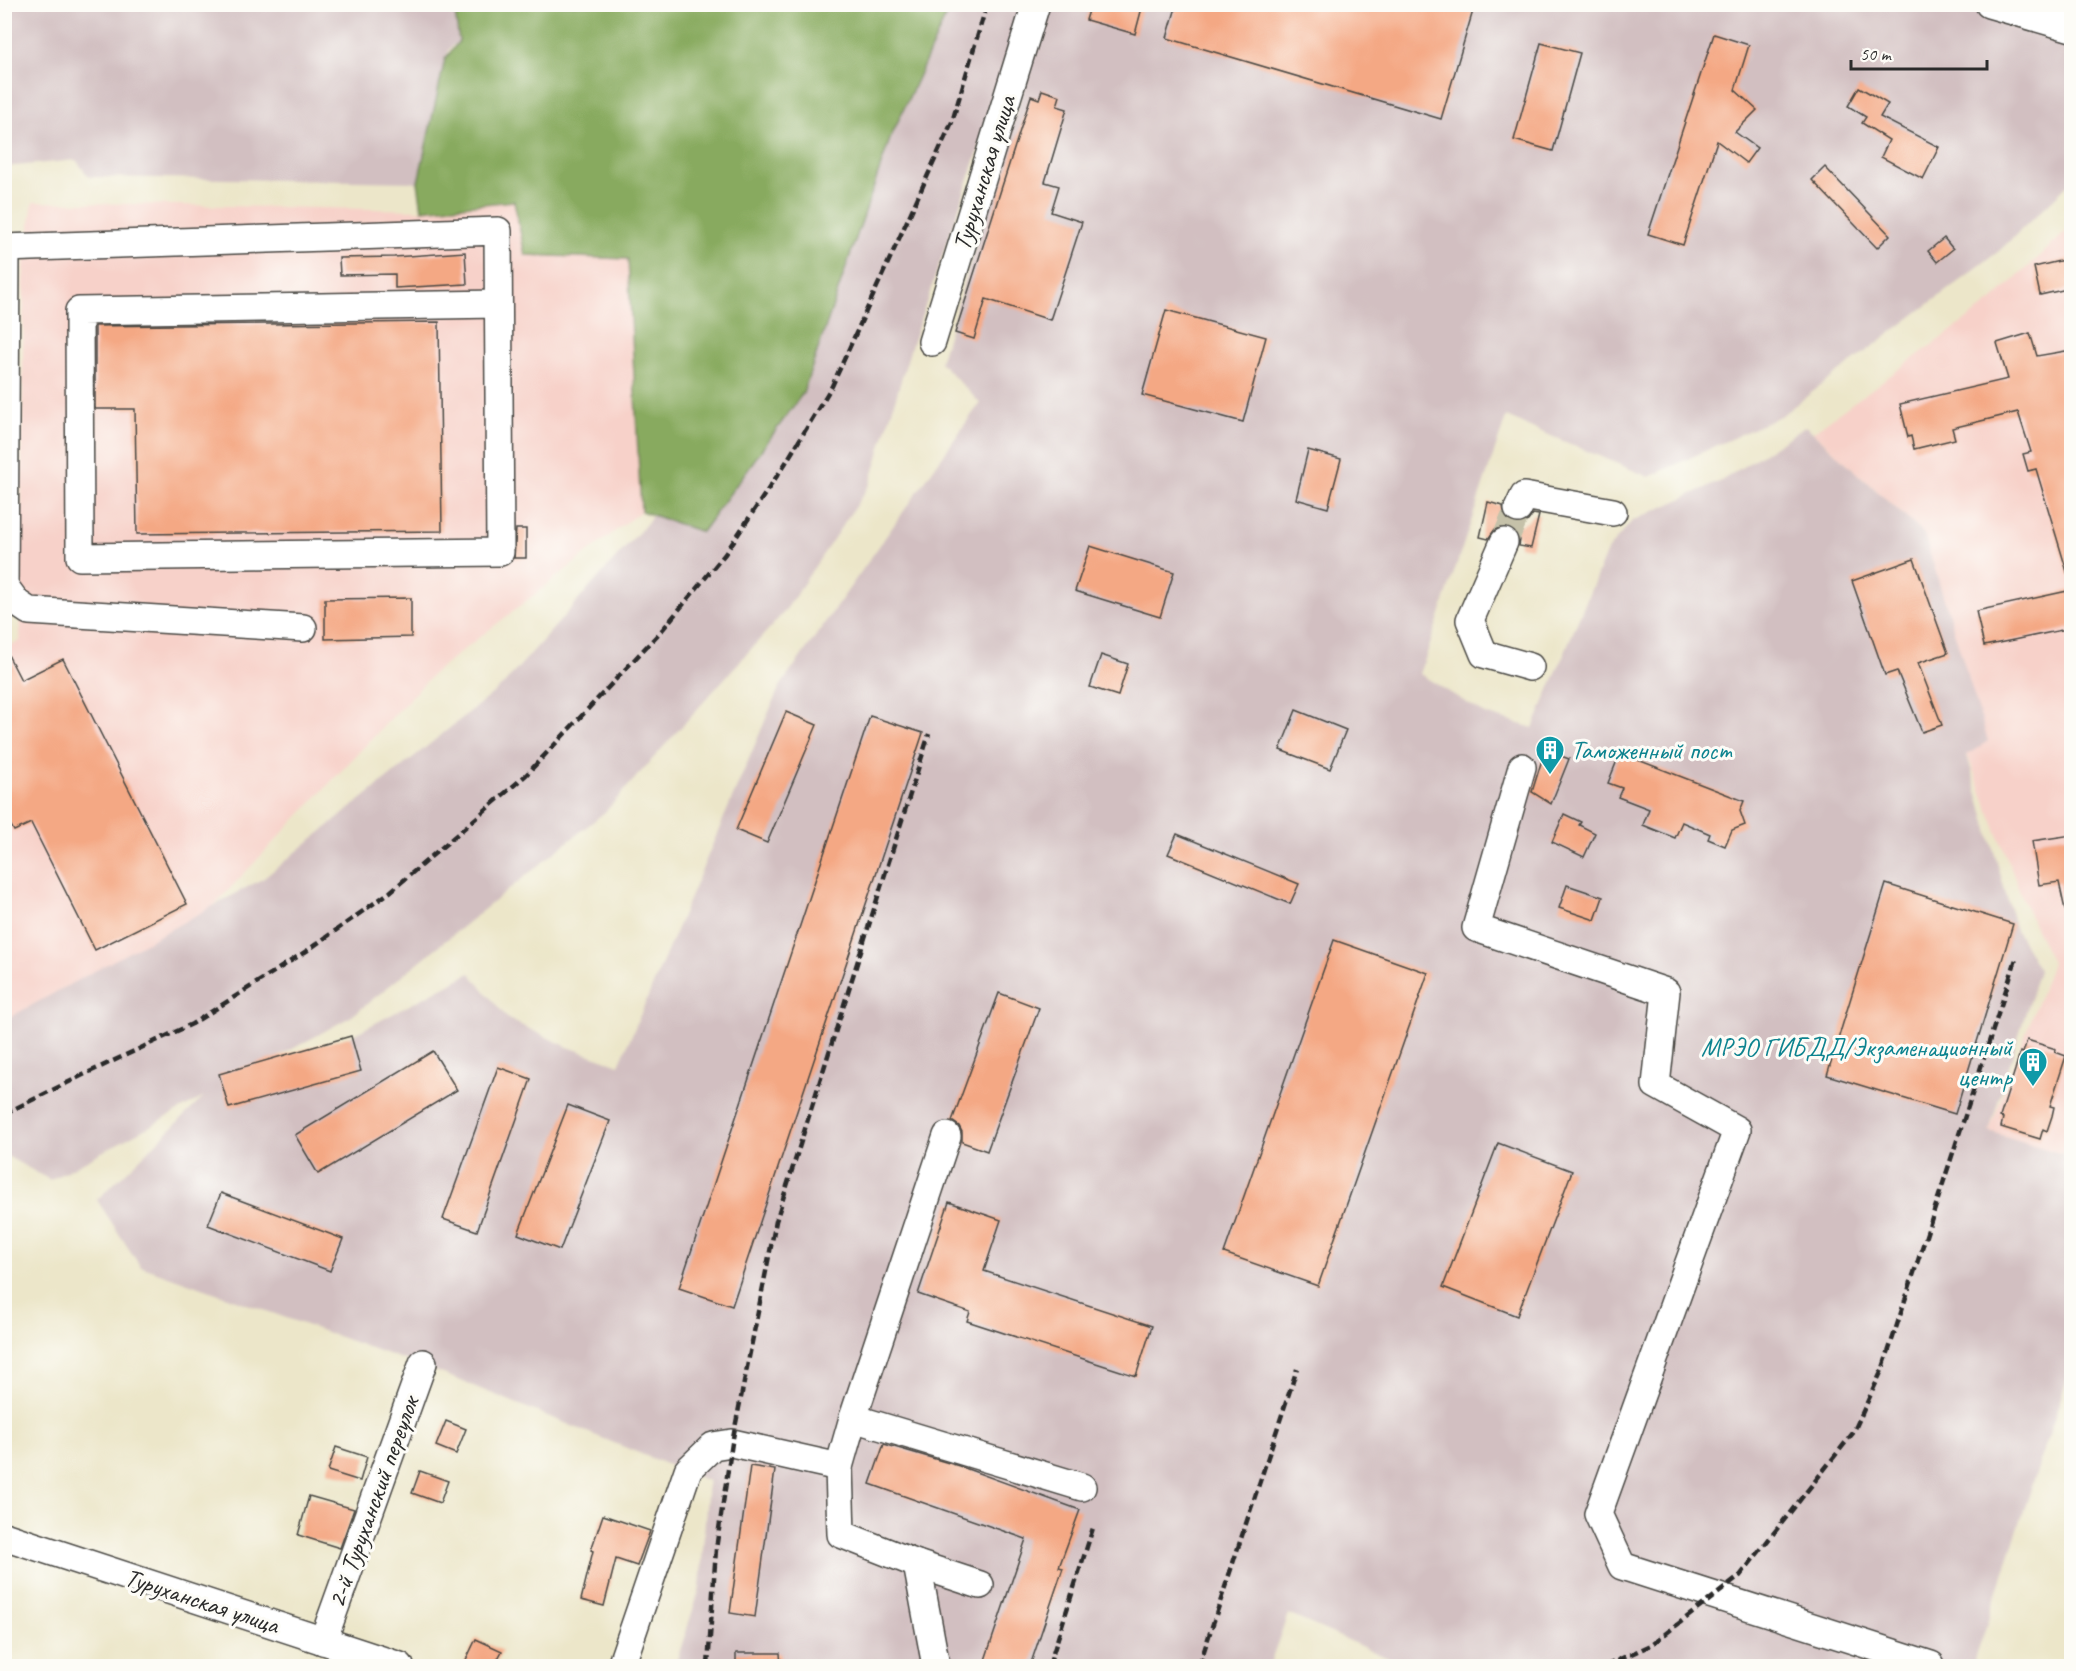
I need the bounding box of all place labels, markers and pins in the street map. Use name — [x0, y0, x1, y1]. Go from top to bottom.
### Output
building icon: Таможенный пост — [1534, 734, 1566, 776]
place label: Таможенный пост — [1571, 734, 1733, 767]
place label: МРЭО ГИБДД/Экзаменационный центр — [1701, 1031, 2014, 1094]
building icon: МРЭО ГИБДД/Экзаменационный центр — [2017, 1046, 2049, 1088]

